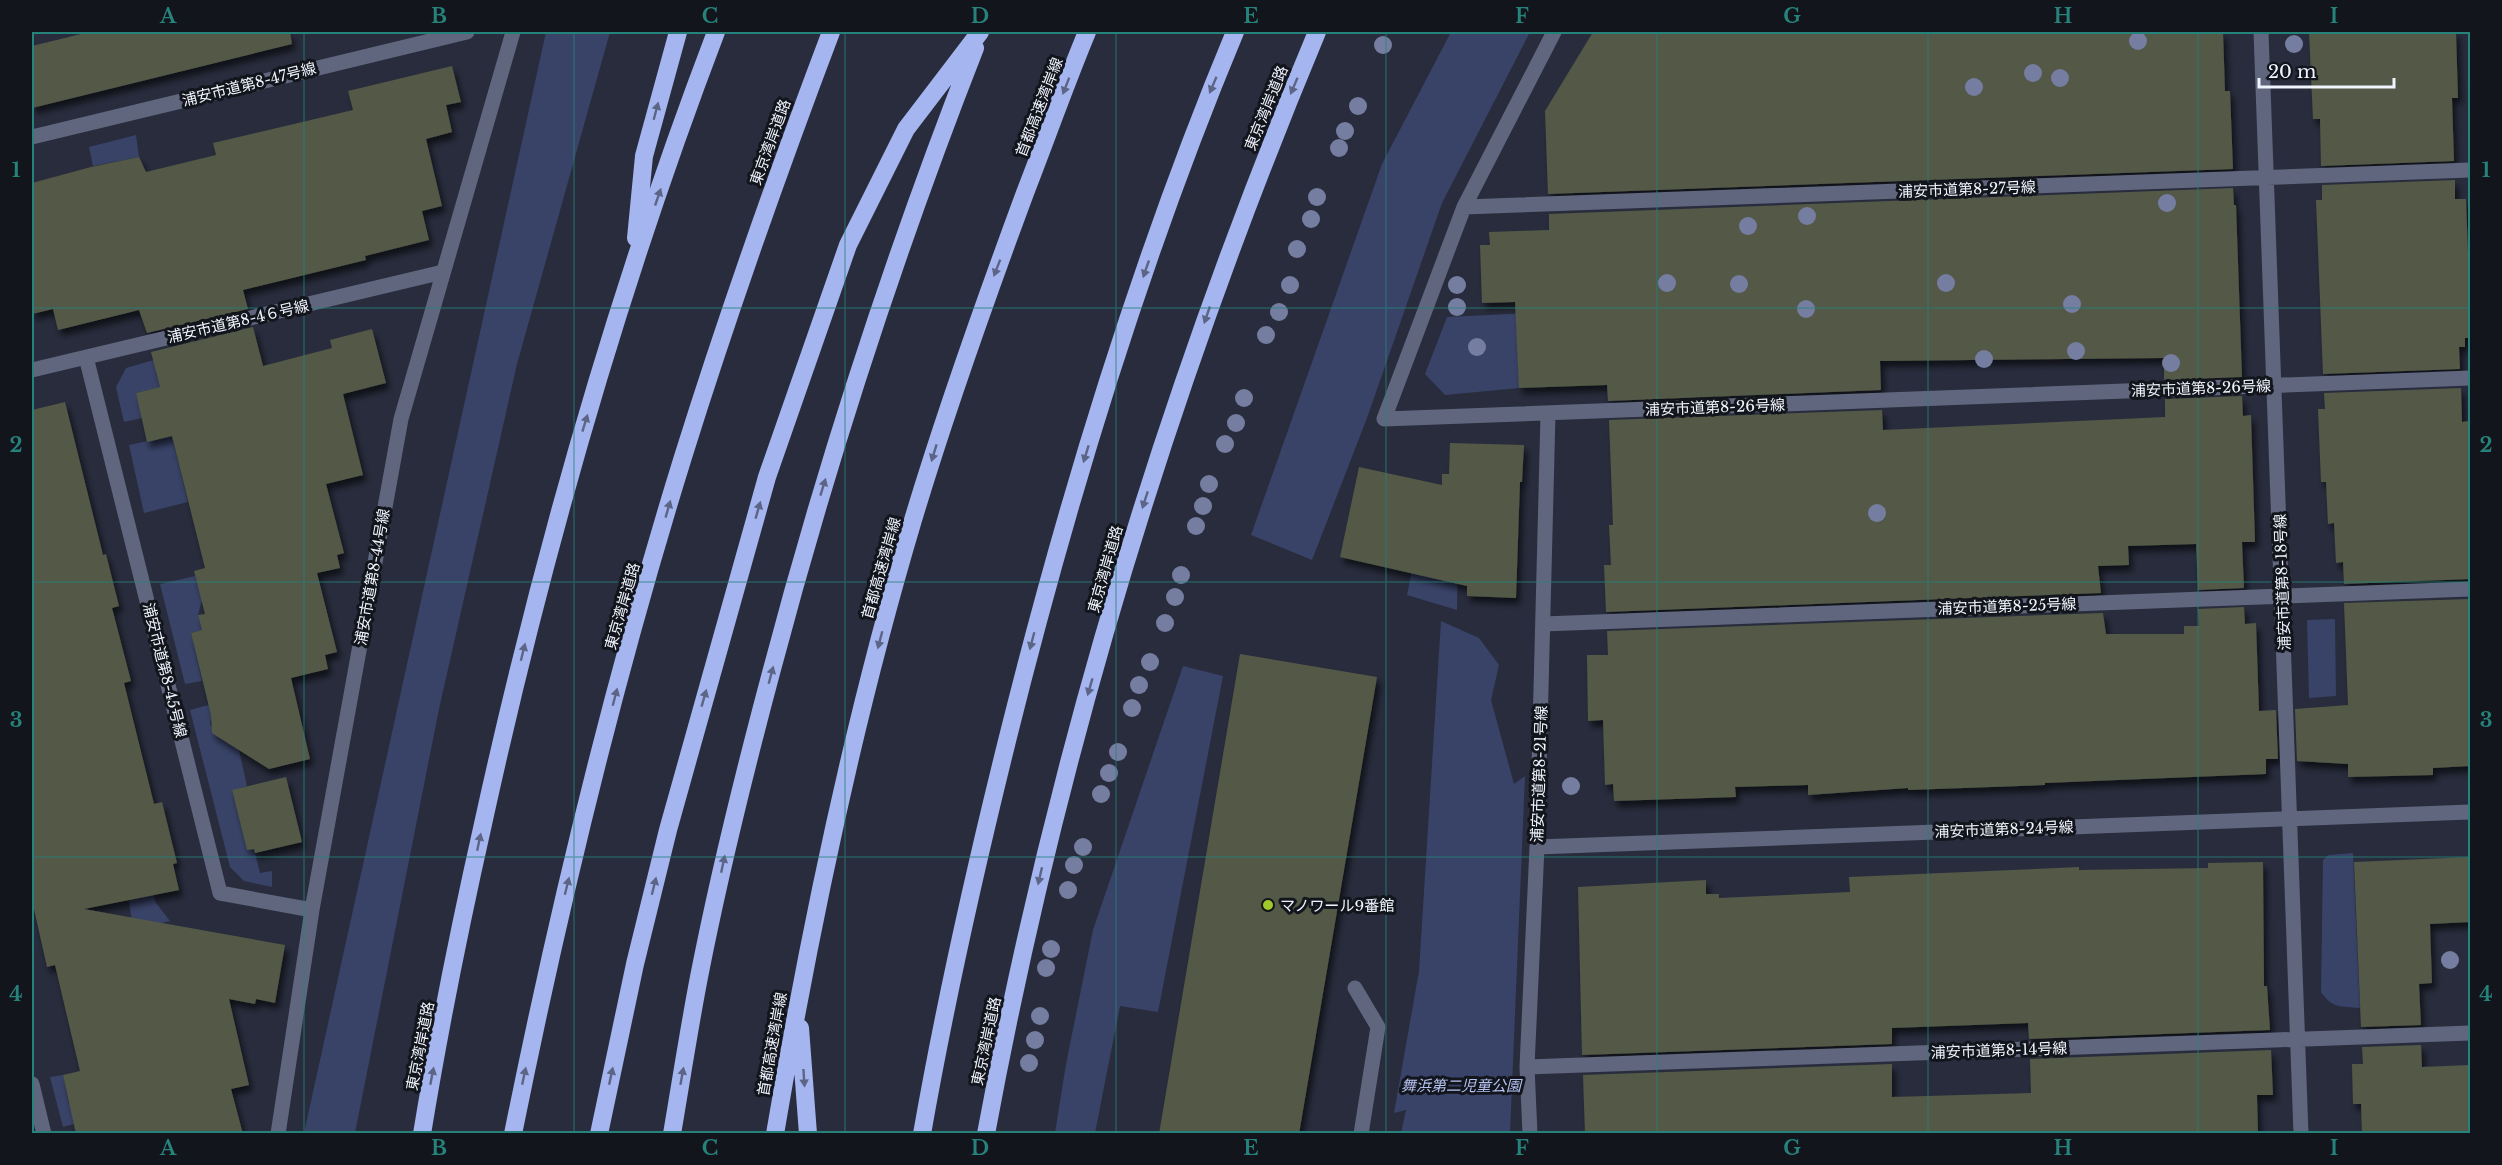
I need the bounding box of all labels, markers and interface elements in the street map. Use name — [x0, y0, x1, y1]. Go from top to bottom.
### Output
text: A — [159, 4, 177, 28]
text: B — [431, 4, 447, 28]
text: C — [702, 4, 718, 28]
text: D — [971, 4, 989, 28]
text: E — [1243, 4, 1259, 28]
text: F — [1515, 4, 1529, 28]
text: G — [1783, 4, 1801, 28]
text: H — [2054, 4, 2073, 28]
text: I — [2330, 4, 2338, 28]
scale bar — [2259, 51, 2394, 89]
street label: 首都高速湾岸線 — [1011, 55, 1067, 159]
street label: 浦安市道第8-47号線 — [180, 58, 318, 110]
text: 20 m — [2268, 61, 2316, 83]
street label: 東京湾岸道路 — [1240, 63, 1292, 153]
one-way arrow — [1060, 77, 1070, 95]
one-way arrow — [1208, 77, 1218, 95]
one-way arrow — [1289, 77, 1299, 95]
street label: 東京湾岸道路 — [746, 96, 794, 188]
one-way arrow — [652, 102, 661, 120]
text: 1 — [12, 158, 21, 182]
text: 1 — [2482, 158, 2491, 182]
street label: 浦安市道第8-27号線 — [1898, 177, 2036, 201]
one-way arrow — [653, 188, 663, 206]
one-way arrow — [992, 259, 1001, 277]
one-way arrow — [1141, 260, 1151, 278]
street label: 浦安市道第8-4６号線 — [165, 295, 311, 347]
one-way arrow — [1201, 306, 1211, 324]
street label: 浦安市道第8-26号線 — [2131, 376, 2271, 400]
street label: 浦安市道第8-26号線 — [1645, 395, 1785, 419]
one-way arrow — [581, 414, 590, 432]
text: 2 — [9, 433, 23, 457]
text: 2 — [2479, 433, 2493, 457]
one-way arrow — [929, 444, 938, 462]
one-way arrow — [1081, 445, 1090, 463]
one-way arrow — [819, 478, 828, 496]
one-way arrow — [1140, 491, 1149, 509]
one-way arrow — [664, 500, 673, 518]
one-way arrow — [753, 501, 763, 519]
street label: 浦安市道第8-44号線 — [351, 507, 393, 647]
street label: 浦安市道第8-18号線 — [2270, 513, 2294, 651]
street label: 首都高速湾岸線 — [857, 515, 905, 621]
street label: 東京湾岸道路 — [1083, 523, 1127, 615]
street label: 東京湾岸道路 — [600, 560, 644, 652]
street label: 浦安市道第8-25号線 — [1937, 594, 2077, 618]
street label: 浦安市道第8-45号線 — [139, 601, 191, 739]
one-way arrow — [875, 631, 884, 649]
one-way arrow — [1026, 632, 1036, 651]
one-way arrow — [518, 643, 528, 661]
one-way arrow — [766, 665, 776, 684]
one-way arrow — [1085, 678, 1094, 696]
one-way arrow — [610, 688, 620, 706]
one-way arrow — [700, 688, 709, 706]
street label: 浦安市道第8-21号線 — [1527, 705, 1551, 843]
text: 3 — [10, 708, 22, 732]
text: 3 — [2480, 708, 2492, 732]
street label: 浦安市道第8-24号線 — [1934, 817, 2074, 841]
one-way arrow — [475, 832, 484, 851]
one-way arrow — [719, 854, 728, 873]
one-way arrow — [1035, 867, 1045, 885]
one-way arrow — [650, 876, 659, 895]
one-way arrow — [563, 877, 572, 895]
place label: マノワール9番館 — [1280, 896, 1394, 915]
marker: マノワール9番館 — [1261, 898, 1275, 912]
text: 4 — [9, 982, 23, 1006]
text: 4 — [2479, 982, 2493, 1006]
street label: 首都高速湾岸線 — [754, 991, 790, 1097]
street label: 東京湾岸道路 — [967, 995, 1005, 1087]
street label: 東京湾岸道路 — [402, 1000, 438, 1092]
street label: 浦安市道第8-14号線 — [1930, 1038, 2068, 1062]
one-way arrow — [428, 1066, 437, 1085]
one-way arrow — [520, 1066, 529, 1085]
one-way arrow — [678, 1066, 687, 1085]
one-way arrow — [607, 1067, 616, 1086]
one-way arrow — [799, 1069, 809, 1088]
park label: 舞浜第二児童公園 — [1401, 1076, 1523, 1095]
text: A — [159, 1136, 177, 1160]
text: B — [431, 1136, 447, 1160]
text: C — [702, 1136, 718, 1160]
text: D — [971, 1136, 989, 1160]
text: E — [1243, 1136, 1259, 1160]
text: F — [1515, 1136, 1529, 1160]
text: G — [1783, 1136, 1801, 1160]
text: H — [2054, 1136, 2073, 1160]
text: I — [2330, 1136, 2338, 1160]

